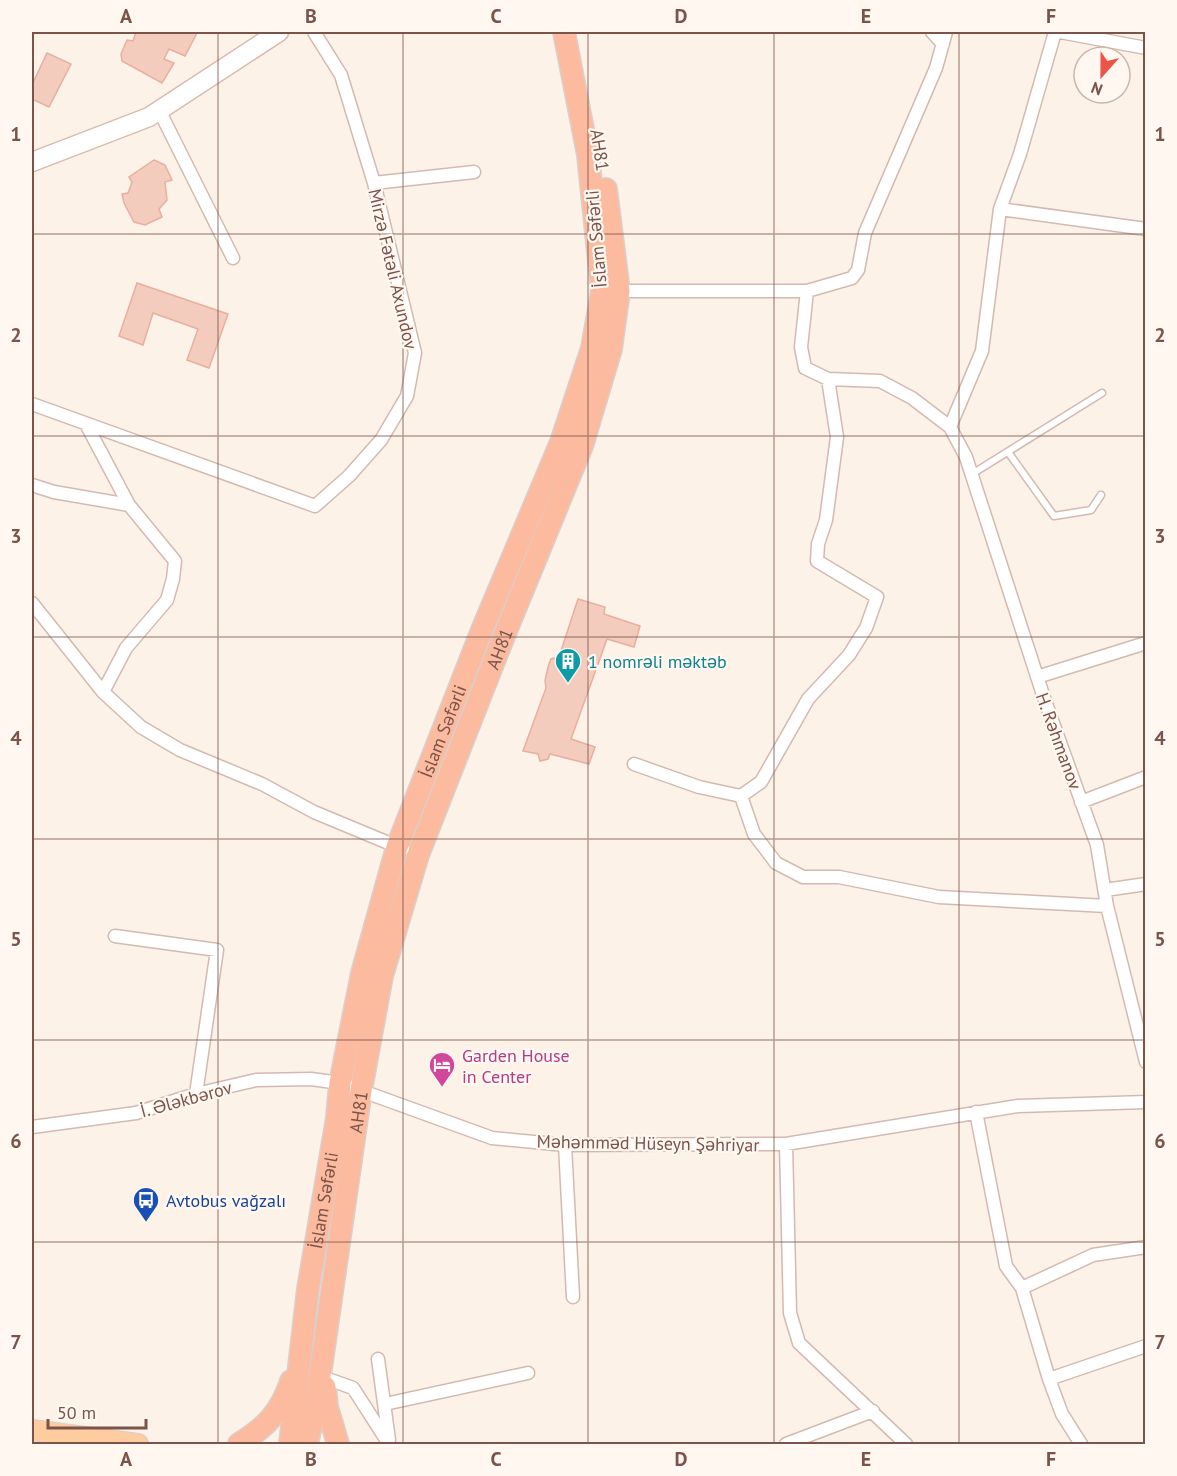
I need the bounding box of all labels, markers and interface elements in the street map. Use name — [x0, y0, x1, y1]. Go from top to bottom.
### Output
text: A — [120, 3, 133, 29]
text: B — [305, 3, 317, 29]
text: C — [490, 3, 502, 29]
text: D — [675, 3, 688, 29]
text: E — [861, 3, 871, 29]
text: F — [1046, 3, 1056, 29]
north arrow — [1072, 45, 1132, 105]
text: N — [1088, 78, 1105, 100]
text: 1 — [10, 121, 22, 147]
text: 1 — [1154, 121, 1166, 147]
street label: AH81 — [585, 127, 615, 173]
street label: Mirzə Fətəli Axundov — [363, 186, 423, 352]
street label: İslam Səfərli — [580, 189, 612, 289]
text: 2 — [10, 322, 22, 348]
text: 2 — [1154, 322, 1166, 348]
text: 3 — [10, 523, 22, 549]
text: 3 — [1154, 523, 1166, 549]
street label: AH81 — [481, 625, 517, 673]
building icon: 1 nomrəli məktəb — [553, 646, 583, 684]
place label: 1 nomrəli məktəb — [588, 650, 727, 673]
street label: İslam Səfərli — [414, 681, 471, 781]
street label: H. Rəhmanov — [1031, 689, 1087, 793]
text: 4 — [10, 725, 22, 751]
text: 4 — [1154, 725, 1166, 751]
text: 5 — [10, 926, 22, 952]
text: 5 — [1154, 926, 1166, 952]
place label: Garden House in Center — [462, 1044, 570, 1088]
hotel icon: Garden House in Center — [427, 1050, 457, 1088]
street label: İ. Ələkbərov — [138, 1076, 235, 1122]
street label: AH81 — [343, 1089, 372, 1135]
text: 6 — [10, 1128, 22, 1154]
text: 6 — [1154, 1128, 1166, 1154]
street label: Məhəmməd Hüseyn Şəhriyar — [536, 1130, 760, 1156]
street label: İslam Səfərli — [304, 1150, 343, 1251]
bus stop icon: Avtobus vağzalı — [131, 1185, 161, 1223]
place label: Avtobus vağzalı — [166, 1189, 286, 1212]
text: 7 — [10, 1329, 22, 1355]
text: 7 — [1154, 1329, 1166, 1355]
scale bar — [48, 1392, 146, 1430]
text: 50 m — [57, 1401, 96, 1424]
text: A — [120, 1446, 133, 1472]
text: B — [305, 1446, 317, 1472]
text: C — [490, 1446, 502, 1472]
text: D — [675, 1446, 688, 1472]
text: E — [861, 1446, 871, 1472]
text: F — [1046, 1446, 1056, 1472]

